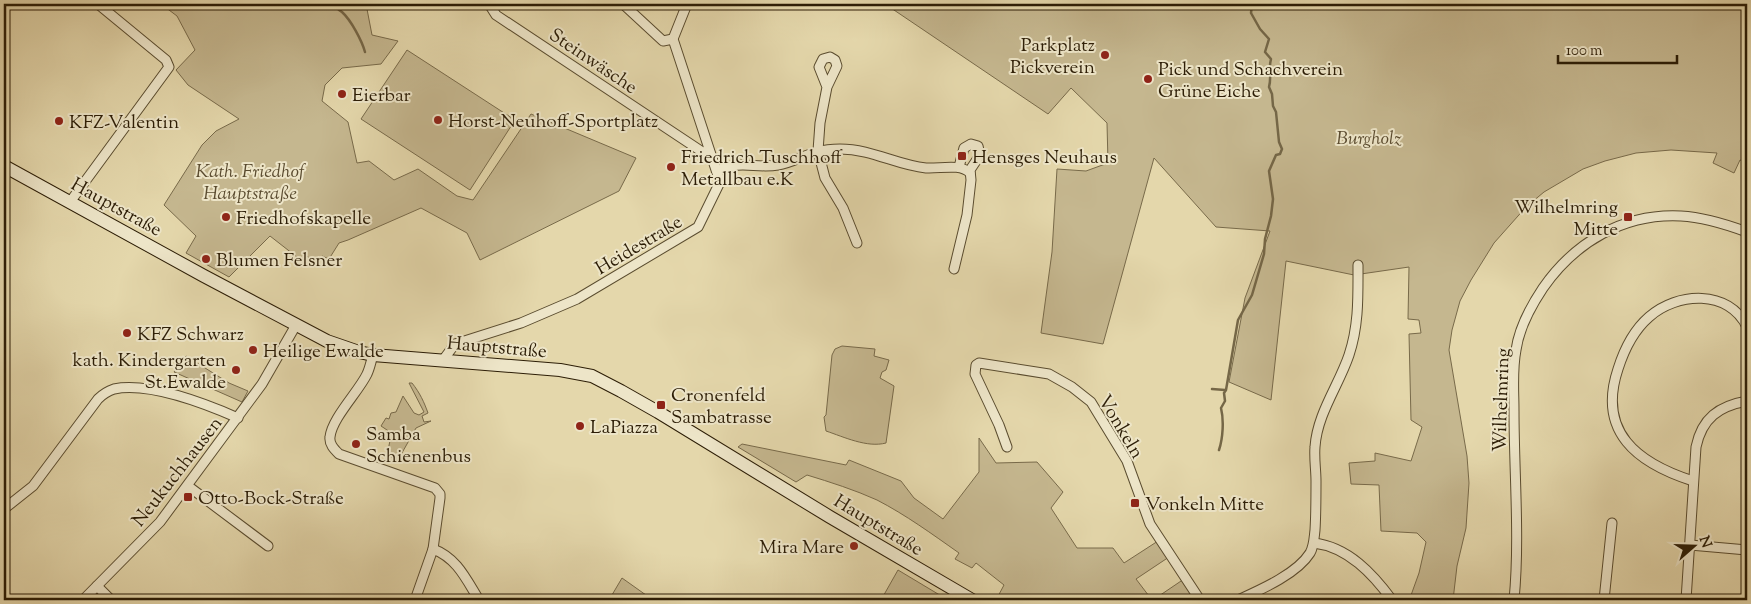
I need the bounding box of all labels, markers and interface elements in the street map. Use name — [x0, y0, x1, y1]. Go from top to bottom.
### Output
street label: Steinwäsche — [543, 23, 642, 102]
scale bar — [1558, 32, 1677, 64]
place label: Parkplatz Pickverein — [1010, 33, 1095, 82]
text: 100 m — [1566, 41, 1603, 62]
marker: Parkplatz Pickverein — [1099, 49, 1111, 61]
place label: Pick und Schachverein Grüne Eiche — [1158, 57, 1343, 106]
marker: Pick und Schachverein Grüne Eiche — [1142, 73, 1154, 85]
place label: Eierbar — [352, 83, 411, 110]
marker: Eierbar — [336, 88, 348, 100]
place label: Horst-Neuhoff-Sportplatz — [448, 109, 658, 136]
place label: KFZ-Valentin — [69, 110, 179, 137]
marker: Horst-Neuhoff-Sportplatz — [432, 114, 444, 126]
marker: KFZ-Valentin — [53, 115, 65, 127]
park label: Burgholz — [1336, 126, 1402, 153]
place label: Friedrich Tuschhoff Metallbau e.K — [681, 145, 843, 194]
place label: Hensges Neuhaus — [972, 145, 1117, 172]
marker: Hensges Neuhaus — [956, 150, 968, 162]
park label: Kath. Friedhof Hauptstraße — [195, 159, 307, 208]
marker: Friedrich Tuschhoff Metallbau e.K — [665, 161, 677, 173]
street label: Hauptstraße — [65, 172, 166, 244]
place label: Wilhelmring Mitte — [1514, 195, 1618, 244]
place label: Friedhofskapelle — [236, 206, 371, 233]
street label: Heidestraße — [591, 209, 688, 283]
marker: Friedhofskapelle — [220, 211, 232, 223]
marker: Wilhelmring Mitte — [1622, 211, 1634, 223]
place label: Blumen Felsner — [216, 248, 342, 275]
marker: Blumen Felsner — [200, 253, 212, 265]
place label: KFZ Schwarz — [137, 322, 244, 349]
marker: KFZ Schwarz — [121, 327, 133, 339]
street label: Hauptstraße — [446, 331, 548, 366]
place label: Heilige Ewalde — [263, 339, 384, 366]
marker: Heilige Ewalde — [247, 344, 259, 356]
place label: kath. Kindergarten St.Ewalde — [72, 348, 226, 397]
street label: Wilhelmring — [1487, 348, 1518, 453]
marker: kath. Kindergarten St.Ewalde — [230, 364, 242, 376]
place label: Cronenfeld Sambatrasse — [671, 383, 772, 432]
street label: Vonkeln — [1090, 390, 1150, 464]
marker: Cronenfeld Sambatrasse — [655, 399, 667, 411]
street label: Neukuchhausen — [126, 412, 230, 533]
place label: LaPiazza — [590, 415, 658, 442]
marker: LaPiazza — [574, 420, 586, 432]
place label: Samba Schienenbus — [366, 422, 471, 471]
marker: Samba Schienenbus — [350, 438, 362, 450]
place label: Otto-Bock-Straße — [198, 486, 344, 513]
street label: Hauptstraße — [828, 489, 928, 564]
marker: Otto-Bock-Straße — [182, 491, 194, 503]
place label: Vonkeln Mitte — [1145, 492, 1264, 519]
marker: Vonkeln Mitte — [1129, 497, 1141, 509]
north arrow — [1668, 522, 1718, 572]
text: N — [1693, 534, 1716, 551]
place label: Mira Mare — [759, 535, 844, 562]
marker: Mira Mare — [848, 540, 860, 552]

